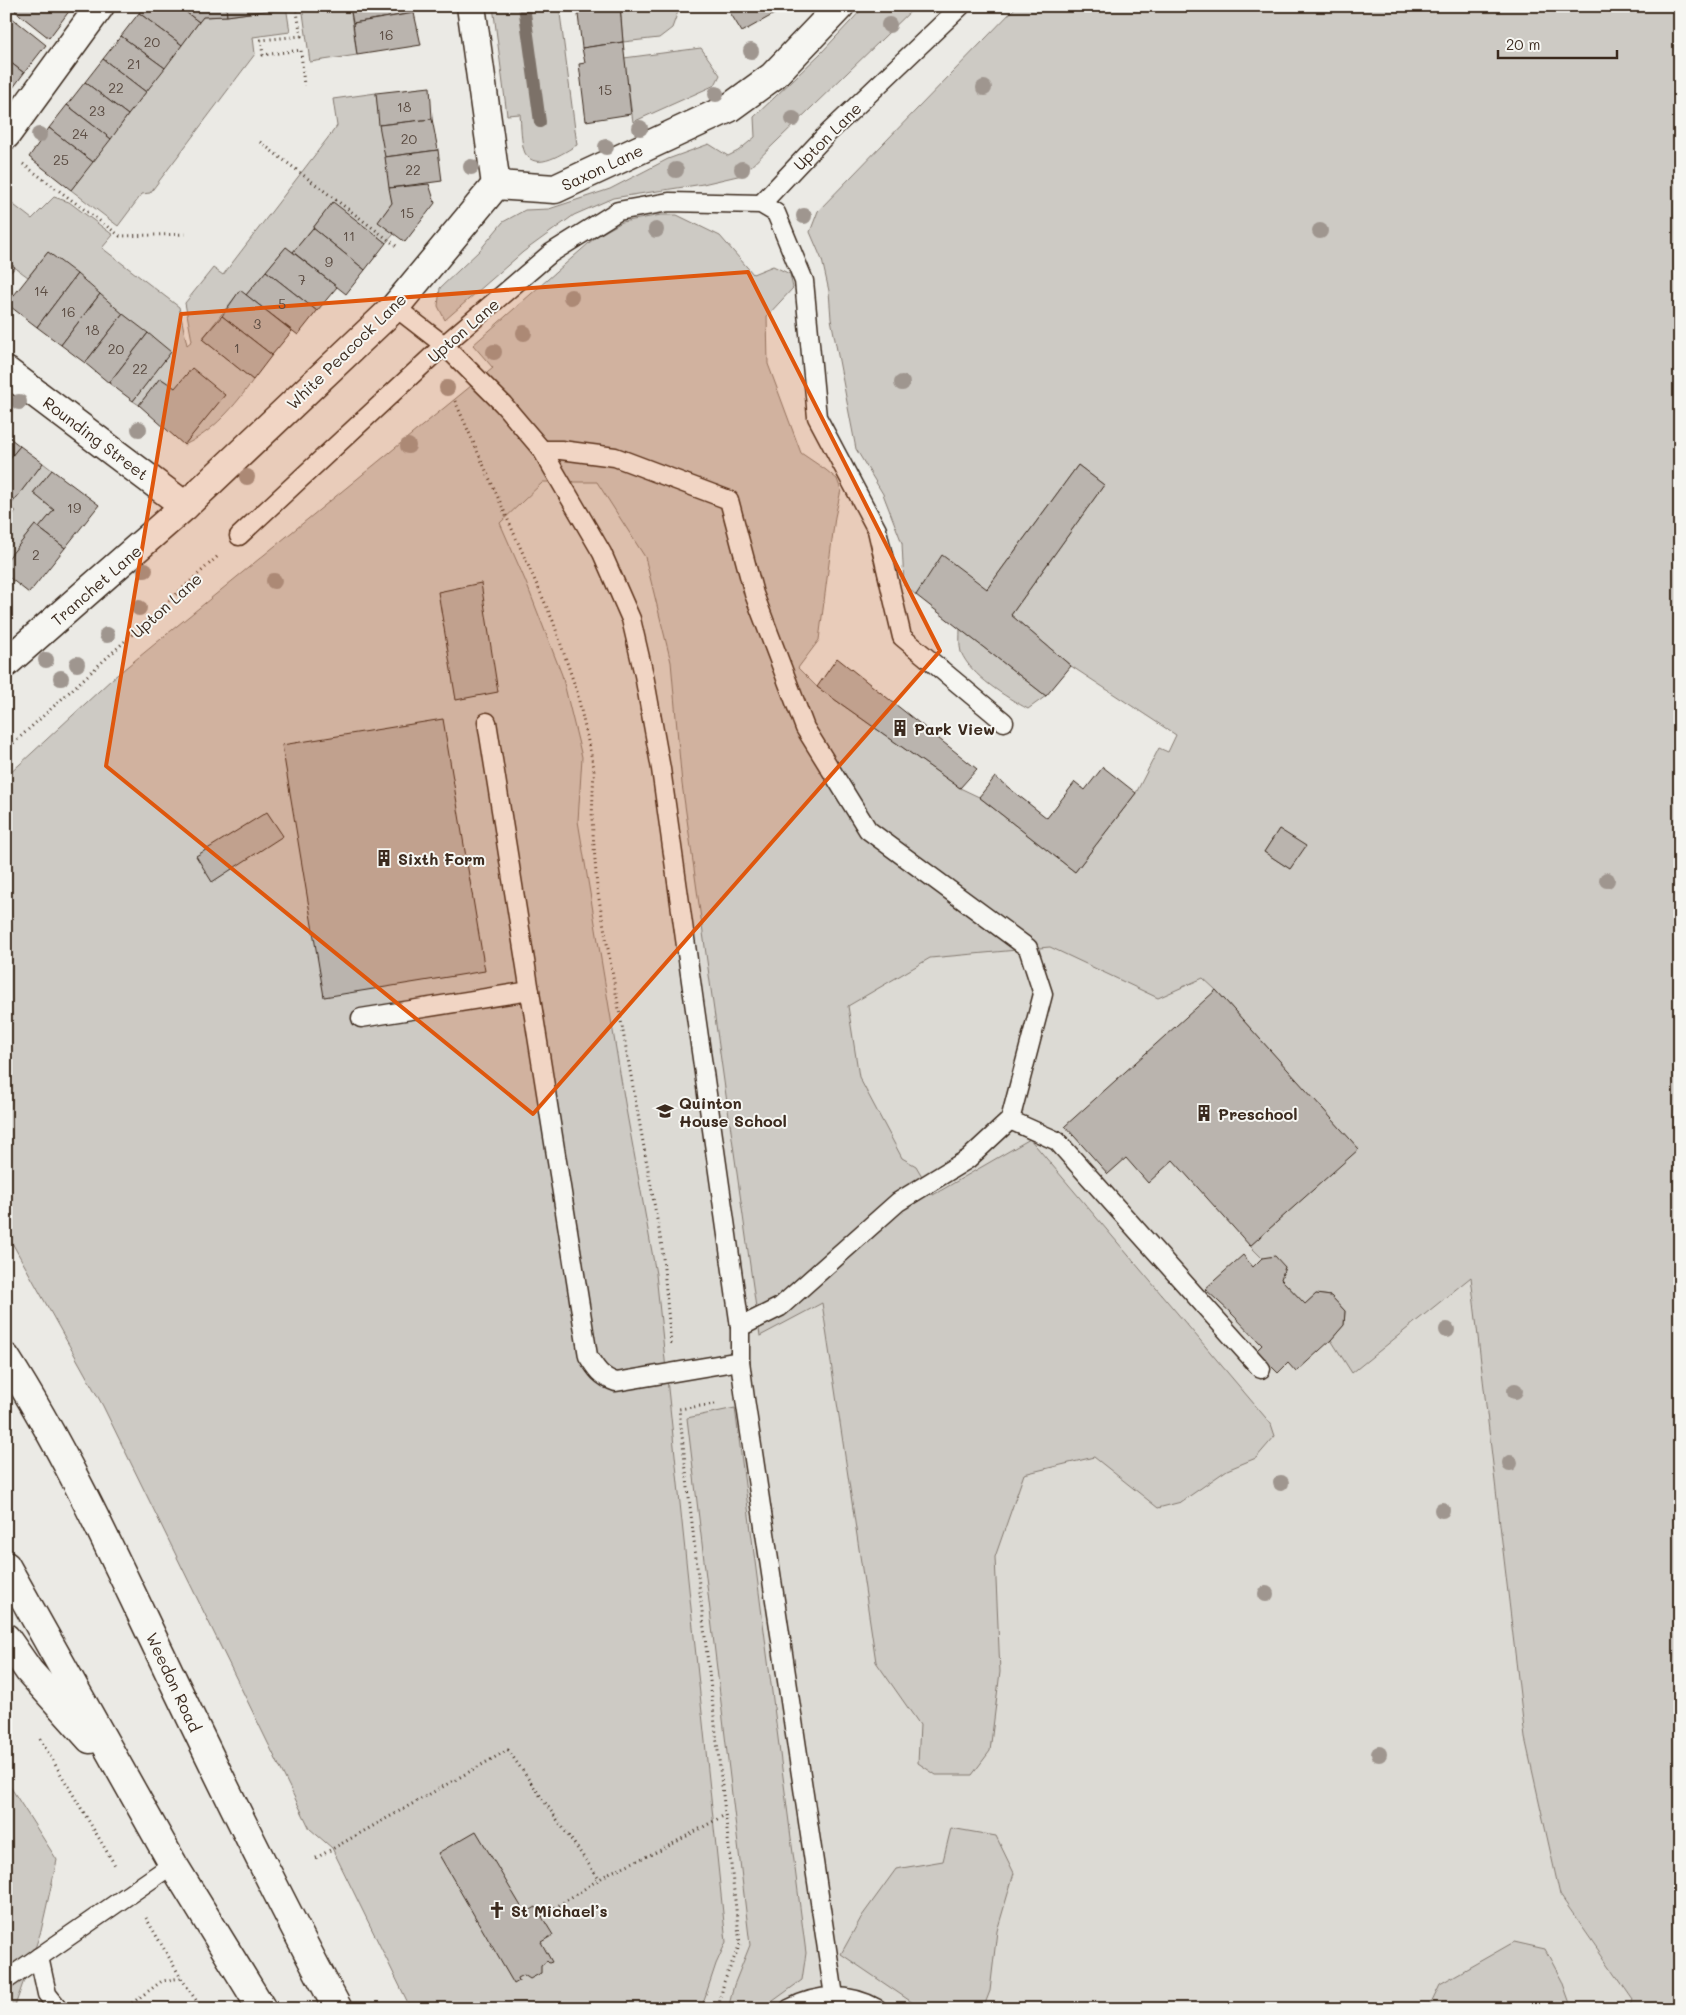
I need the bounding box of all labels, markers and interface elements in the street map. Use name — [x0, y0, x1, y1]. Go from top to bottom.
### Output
house number: 16 — [379, 25, 393, 44]
scale bar — [1498, 28, 1617, 60]
house number: 20 — [144, 32, 161, 51]
text: 20 m — [1506, 34, 1540, 54]
house number: 21 — [127, 54, 141, 73]
house number: 22 — [108, 78, 124, 97]
house number: 15 — [598, 80, 612, 99]
house number: 18 — [397, 97, 411, 116]
street label: Upton Lane — [788, 97, 866, 175]
house number: 23 — [89, 101, 105, 120]
house number: 24 — [72, 124, 89, 143]
house number: 20 — [401, 129, 418, 148]
street label: Saxon Lane — [558, 139, 646, 195]
house number: 25 — [53, 150, 69, 169]
house number: 22 — [405, 160, 421, 179]
house number: 15 — [400, 203, 414, 222]
house number: 11 — [343, 226, 355, 245]
house number: 9 — [325, 252, 333, 271]
house number: 7 — [298, 270, 306, 289]
house number: 14 — [34, 281, 49, 300]
street label: White Peacock Lane — [282, 288, 410, 414]
street label: Upton Lane — [423, 293, 503, 367]
house number: 5 — [278, 294, 286, 313]
house number: 16 — [61, 302, 75, 321]
house number: 3 — [253, 314, 261, 333]
house number: 18 — [85, 320, 99, 339]
house number: 1 — [234, 338, 240, 357]
house number: 20 — [108, 339, 125, 358]
house number: 22 — [132, 359, 148, 378]
street label: Rounding Street — [39, 392, 153, 484]
house number: 19 — [67, 498, 81, 517]
street label: Tranchet Lane — [46, 540, 146, 630]
house number: 2 — [32, 545, 40, 564]
street label: Upton Lane — [126, 568, 206, 642]
building icon: Park View — [890, 718, 910, 738]
place label: Park View — [914, 718, 995, 739]
building icon: Sixth Form — [374, 848, 394, 868]
place label: Sixth Form — [398, 848, 485, 869]
place label: Quinton House School — [679, 1092, 787, 1131]
school or university icon: Quinton House School — [655, 1101, 675, 1121]
building icon: Preschool — [1194, 1103, 1214, 1123]
place label: Preschool — [1218, 1103, 1297, 1124]
street label: Weedon Road — [142, 1629, 206, 1735]
church icon: St Michael’s — [487, 1900, 507, 1920]
place label: St Michael’s — [511, 1900, 608, 1921]

